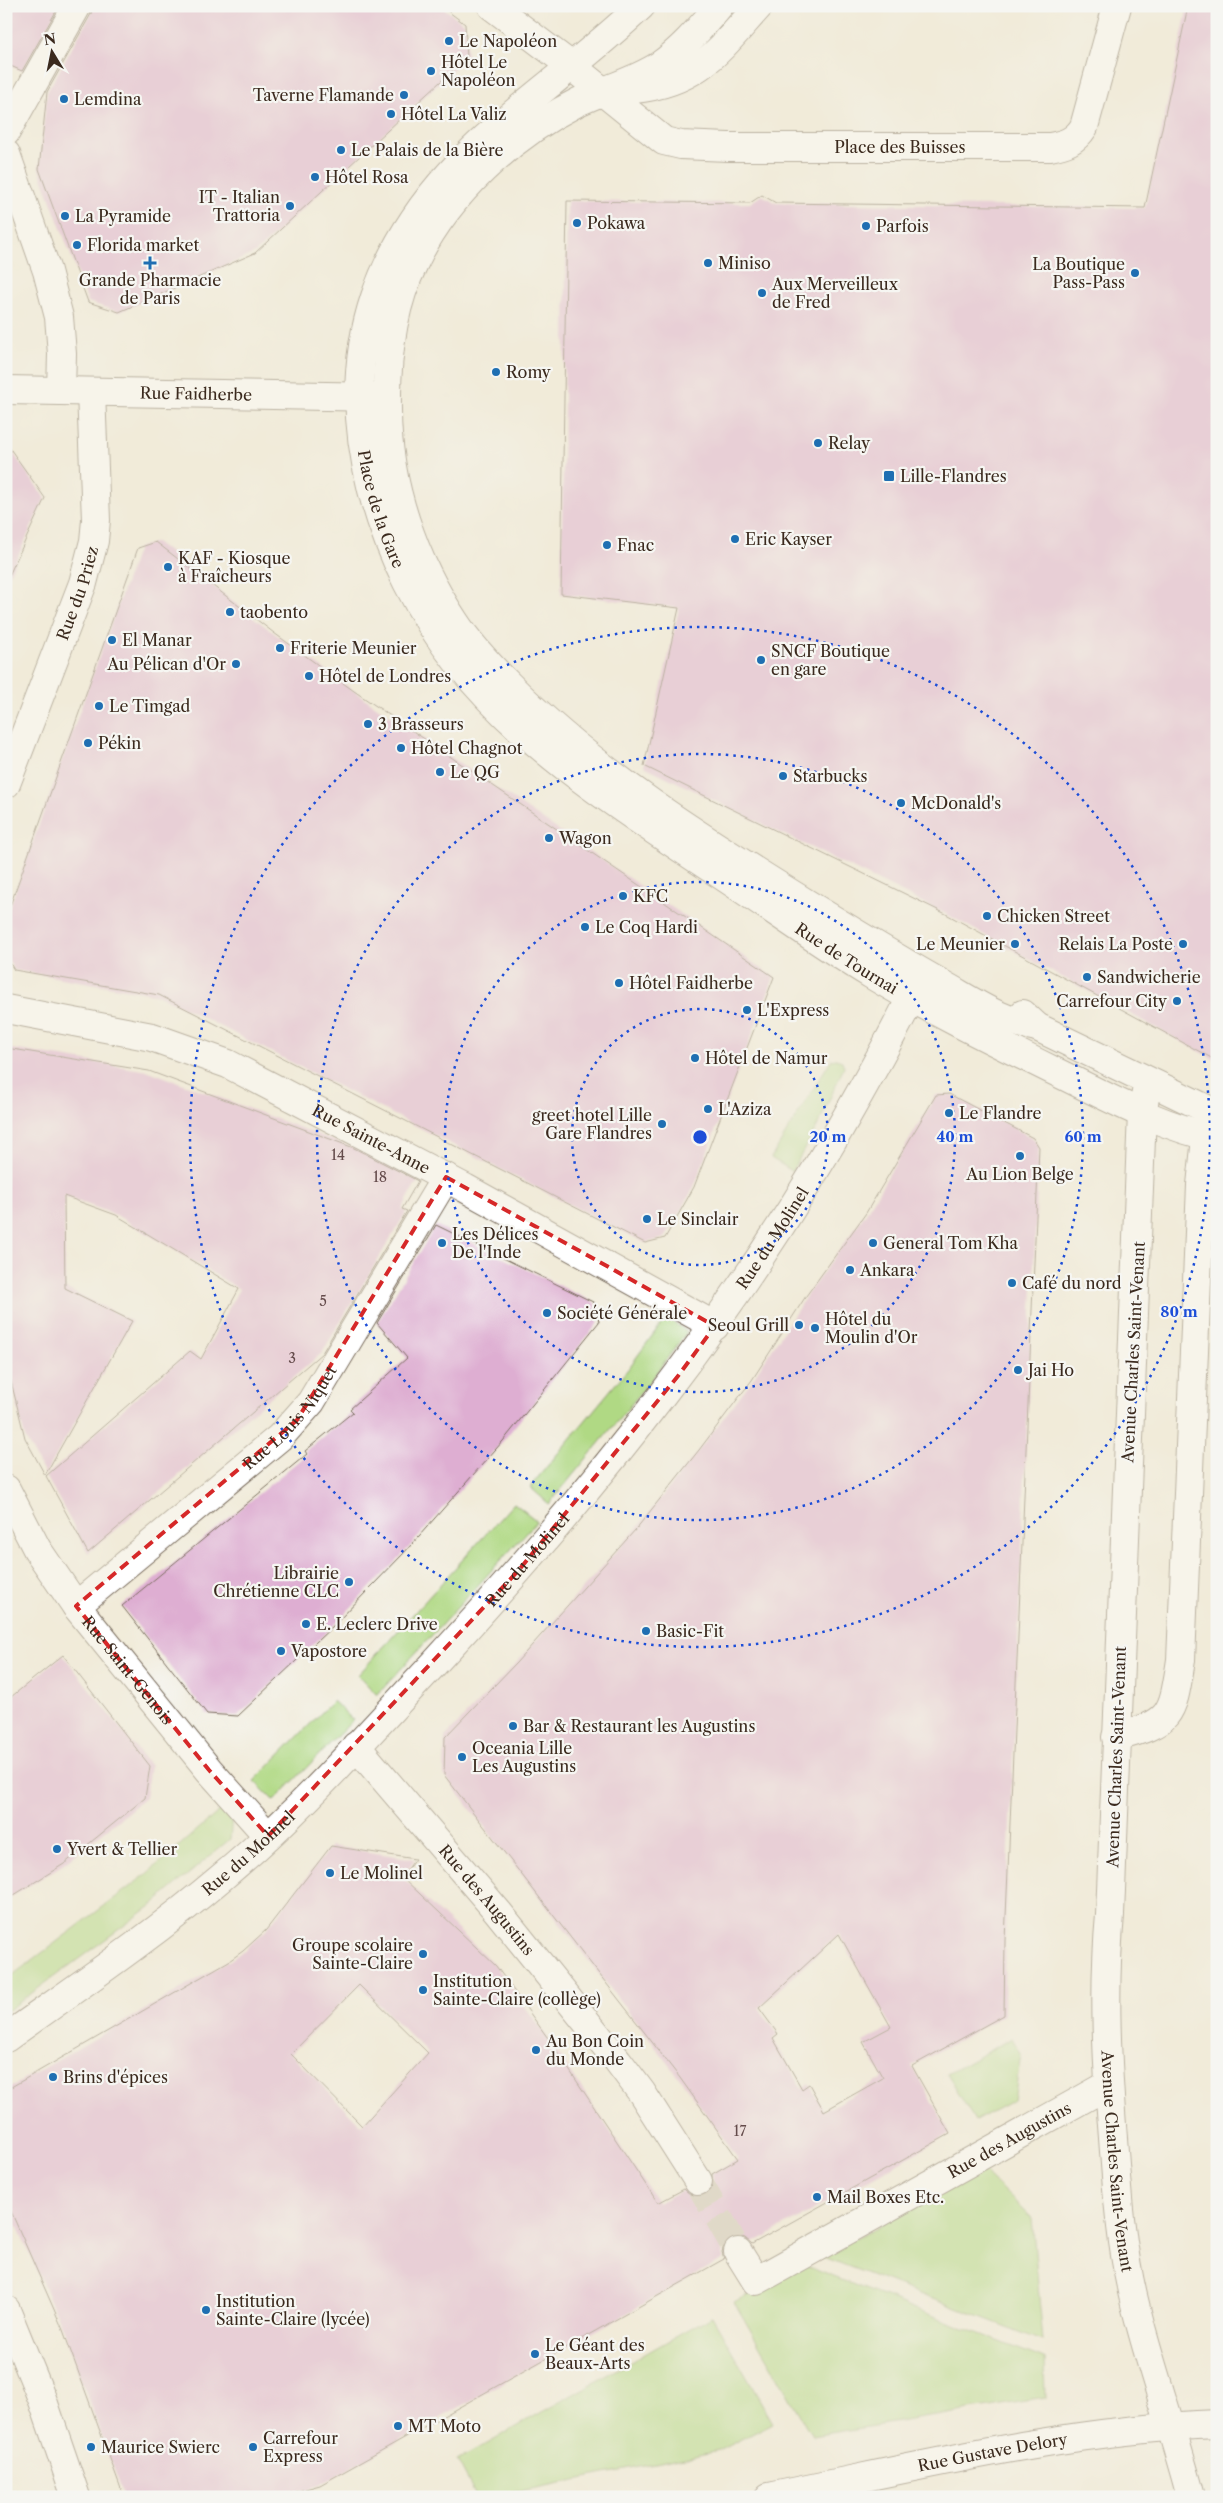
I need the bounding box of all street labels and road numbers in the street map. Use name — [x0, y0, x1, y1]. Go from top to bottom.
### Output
street label: Place des Buisses — [834, 137, 965, 157]
street label: Rue Faidherbe — [140, 383, 252, 405]
street label: Place de la Gare — [354, 448, 409, 571]
street label: Rue du Priez — [52, 544, 102, 643]
street label: Rue de Tournai — [792, 918, 902, 998]
street label: Rue Sainte-Anne — [309, 1100, 434, 1178]
street label: Rue du Molinel — [732, 1183, 813, 1293]
street label: Avenue Charles Saint-Venant — [1117, 1240, 1149, 1464]
street label: Rue Louis Niquet — [239, 1361, 341, 1474]
street label: Rue du Molinel — [481, 1509, 573, 1611]
street label: Rue Saint-Genois — [78, 1612, 178, 1728]
street label: Avenue Charles Saint-Venant — [1102, 1645, 1130, 1869]
street label: Rue du Molinel — [198, 1806, 299, 1900]
street label: Rue des Augustins — [435, 1840, 539, 1959]
street label: Avenue Charles Saint-Venant — [1097, 2049, 1138, 2274]
street label: Rue des Augustins — [944, 2098, 1075, 2182]
street label: Rue Gustave Delory — [916, 2429, 1070, 2476]

